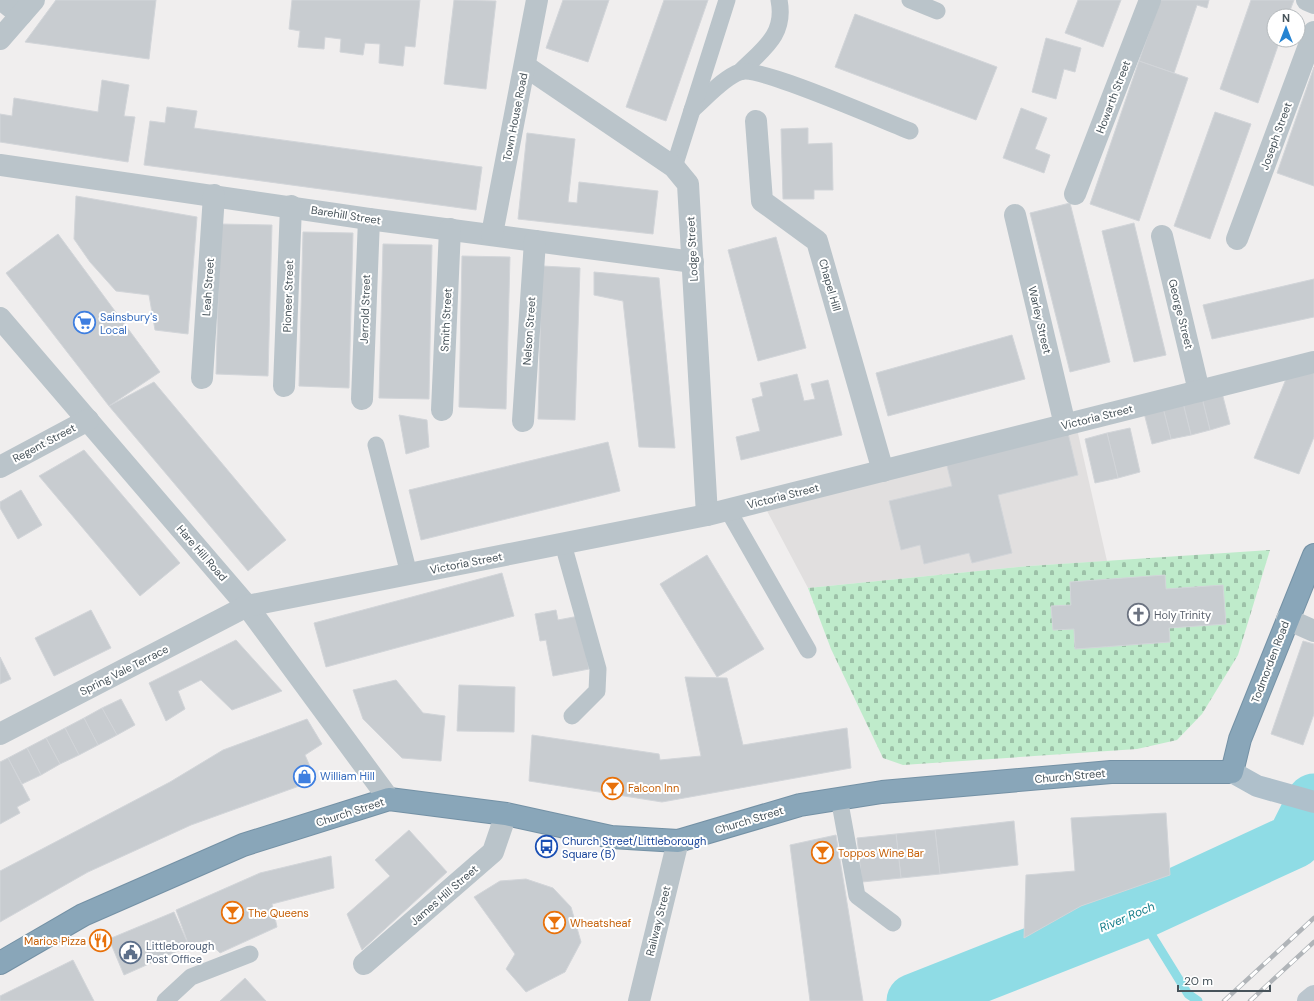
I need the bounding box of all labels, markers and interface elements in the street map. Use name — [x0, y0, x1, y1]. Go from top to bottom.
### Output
north arrow — [1266, 8, 1306, 48]
text: N — [1282, 11, 1290, 25]
street label: Howarth Street — [1093, 59, 1133, 135]
street label: Town House Road — [500, 72, 530, 162]
street label: Joseph Street — [1257, 100, 1295, 172]
street label: Barehill Street — [310, 203, 382, 227]
street label: Lodge Street — [683, 216, 701, 282]
street label: Leah Street — [199, 257, 217, 317]
street label: Chapel Hill — [816, 257, 844, 313]
street label: Pioneer Street — [280, 260, 296, 332]
street label: Jerrold Street — [357, 274, 373, 344]
street label: George Street — [1166, 278, 1196, 350]
street label: Warley Street — [1025, 285, 1055, 355]
street label: Smith Street — [437, 288, 455, 352]
street label: Nelson Street — [520, 296, 538, 366]
supermarket icon: Sainsbury's Local — [71, 310, 97, 336]
place label: Sainsbury's Local — [100, 310, 158, 337]
street label: Victoria Street — [1060, 401, 1134, 433]
street label: Regent Street — [10, 421, 78, 465]
street label: Victoria Street — [746, 480, 820, 512]
street label: Hare Hill Road — [174, 522, 230, 584]
street label: Victoria Street — [429, 549, 503, 577]
church icon: Holy Trinity — [1126, 602, 1152, 628]
place label: Holy Trinity — [1154, 608, 1211, 622]
street label: Todmorden Road — [1248, 619, 1292, 705]
street label: Spring Vale Terrace — [77, 642, 171, 698]
shop icon: William Hill — [292, 763, 318, 789]
street label: Church Street — [1034, 766, 1106, 786]
place label: William Hill — [320, 769, 375, 783]
bar icon: Falcon Inn — [599, 775, 625, 801]
place label: Falcon Inn — [628, 781, 679, 795]
street label: Church Street — [314, 794, 386, 830]
street label: Church Street — [713, 803, 785, 837]
bus stop icon: Church Street/Littleborough Square (B) — [533, 834, 559, 860]
place label: Church Street/Littleborough Square (B) — [562, 834, 706, 861]
bar icon: Toppos Wine Bar — [810, 840, 836, 866]
place label: Toppos Wine Bar — [838, 846, 924, 860]
street label: James Hill Street — [407, 862, 481, 928]
street label: Railway Street — [643, 885, 673, 957]
water label: River Roch — [1097, 898, 1157, 936]
bar icon: The Queens — [220, 900, 246, 926]
place label: The Queens — [248, 906, 309, 920]
bar icon: Wheatsheaf — [542, 910, 568, 936]
place label: Wheatsheaf — [570, 916, 631, 930]
restaurant icon: Marios Pizza — [88, 928, 114, 954]
place label: Marios Pizza — [24, 934, 86, 948]
public building icon: Littleborough Post Office — [118, 939, 144, 965]
place label: Littleborough Post Office — [146, 939, 214, 966]
scale bar — [1178, 967, 1270, 993]
text: 20 m — [1184, 973, 1213, 989]

